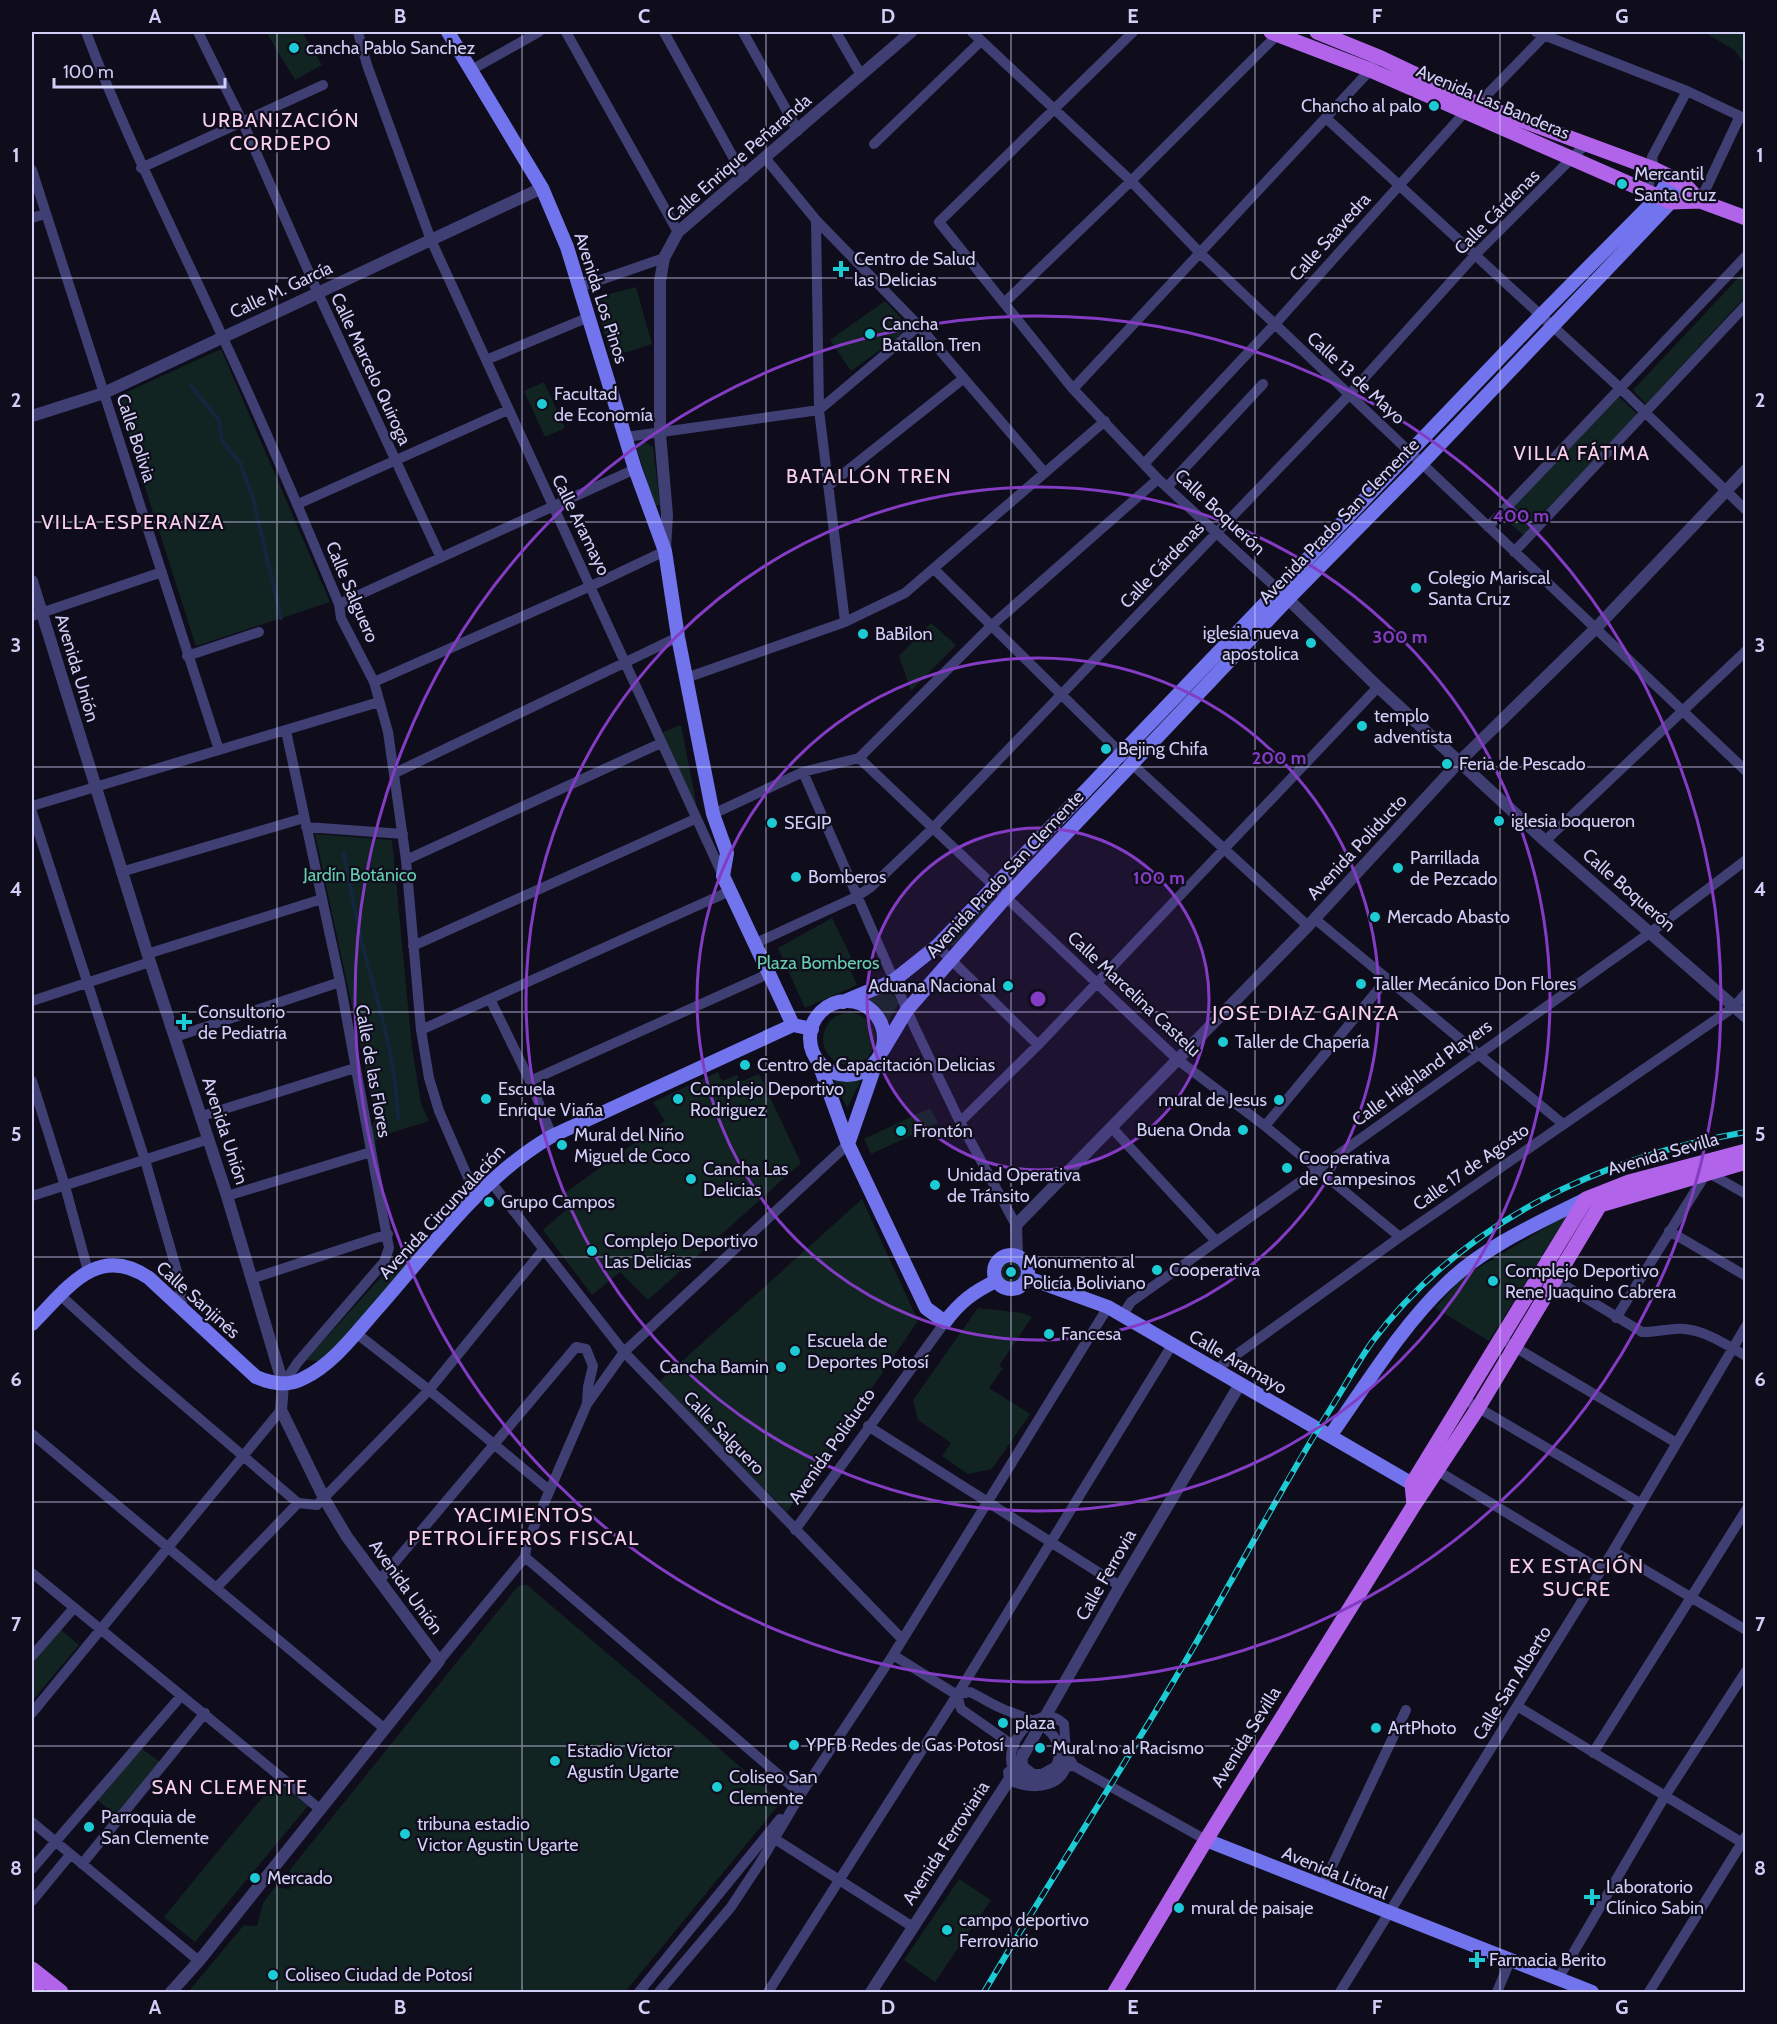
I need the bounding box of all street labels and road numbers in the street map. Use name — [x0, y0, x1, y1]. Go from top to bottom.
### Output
street label: Avenida Las Banderas — [1413, 60, 1573, 144]
street label: Calle Enrique Peñaranda — [662, 89, 816, 227]
street label: Calle Cárdenas — [1450, 165, 1544, 259]
street label: Calle Saavedra — [1285, 188, 1376, 286]
street label: Avenida Los Pinos — [569, 230, 633, 366]
street label: Calle M. García — [226, 257, 336, 323]
street label: Calle Marcelo Quiroga — [326, 289, 416, 449]
street label: Calle 13 de Mayo — [1302, 327, 1410, 429]
street label: Calle Bolivia — [111, 391, 161, 485]
street label: Avenida Prado San Clemente — [1254, 434, 1424, 608]
street label: Calle Boquerón — [1170, 464, 1270, 560]
street label: Calle Aramayo — [547, 471, 615, 579]
street label: Calle Cárdenas — [1115, 517, 1209, 613]
street label: Calle Salguero — [321, 538, 383, 646]
street label: Avenida Unión — [50, 611, 104, 725]
street label: Avenida Prado San Clemente — [922, 786, 1088, 962]
street label: Avenida Poliducto — [1302, 790, 1412, 904]
street label: Calle Boquerón — [1578, 844, 1680, 936]
street label: Calle Marcelina Castelu — [1063, 927, 1205, 1061]
street label: Calle de las Flores — [350, 1003, 396, 1139]
street label: Calle Highland Players — [1348, 1015, 1496, 1131]
street label: Avenida Unión — [197, 1075, 253, 1187]
street label: Calle 17 de Agosto — [1409, 1119, 1533, 1215]
street label: Avenida Sevilla — [1605, 1128, 1721, 1180]
street label: Avenida Circunvalación — [374, 1140, 510, 1284]
street label: Calle Sanjinés — [152, 1257, 244, 1343]
street label: Calle Aramayo — [1185, 1325, 1291, 1399]
street label: Avenida Poliducto — [784, 1384, 880, 1508]
street label: Calle Salguero — [679, 1387, 769, 1479]
street label: Calle Ferrovia — [1071, 1525, 1141, 1624]
street label: Avenida Unión — [364, 1535, 448, 1639]
street label: Calle San Alberto — [1468, 1622, 1556, 1744]
street label: Avenida Sevilla — [1206, 1682, 1286, 1791]
street label: Avenida Ferroviaria — [898, 1777, 994, 1909]
street label: Avenida Litoral — [1279, 1842, 1392, 1904]

